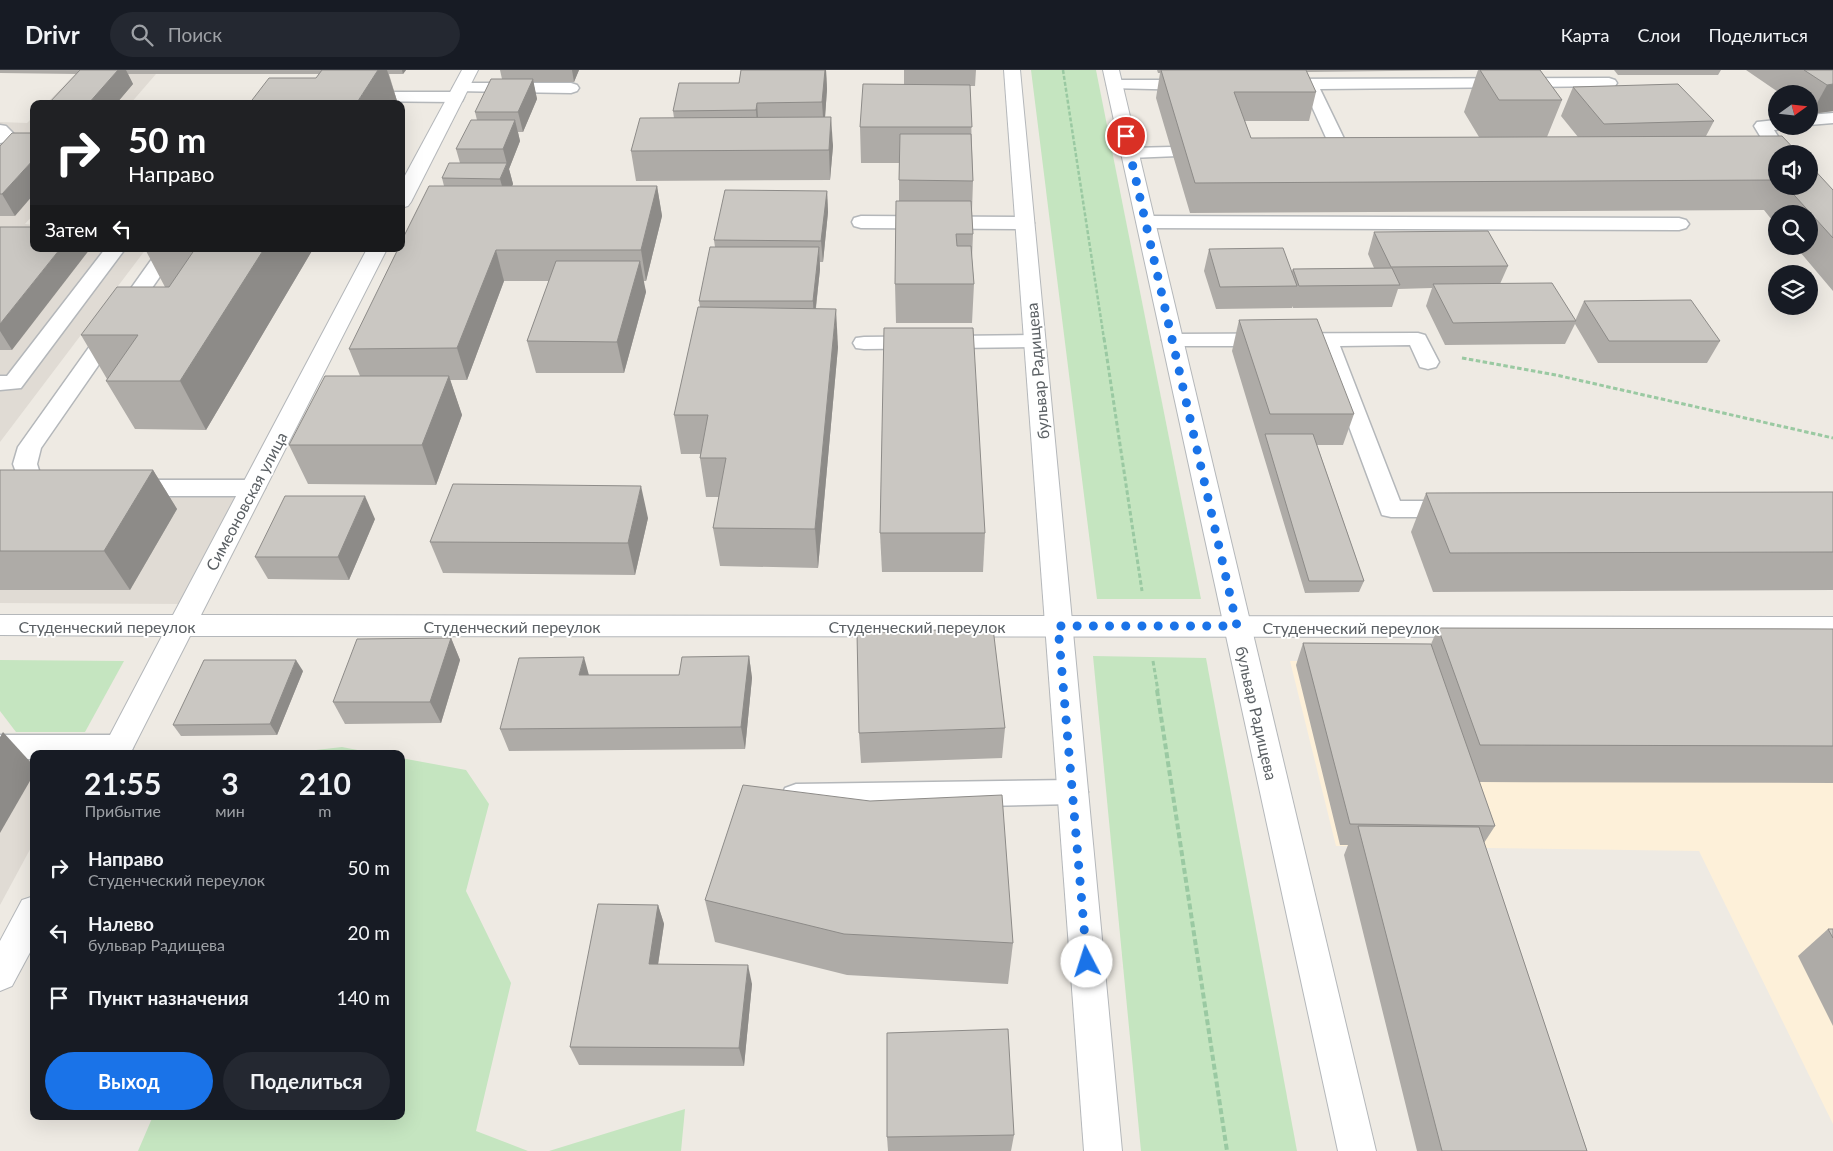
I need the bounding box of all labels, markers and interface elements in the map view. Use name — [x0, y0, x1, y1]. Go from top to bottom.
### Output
search box — [110, 12, 460, 57]
text: Drivr — [25, 20, 80, 49]
icon: search — [128, 21, 156, 49]
text: Поиск — [168, 23, 222, 46]
text: Карта — [1561, 24, 1609, 46]
text: Слои — [1637, 24, 1681, 46]
text: Поделиться — [1709, 24, 1808, 46]
north arrow — [1768, 85, 1818, 135]
map controls — [1768, 85, 1818, 315]
pin — [1105, 115, 1147, 157]
text: 50 m — [128, 118, 206, 160]
icon: right — [45, 120, 110, 185]
icon: arrive — [1112, 122, 1140, 150]
button: sound — [1768, 145, 1818, 195]
text: Направо — [128, 160, 214, 187]
button: search — [1768, 205, 1818, 255]
icon: left — [108, 215, 136, 243]
text: Затем — [45, 218, 98, 241]
button: layers — [1768, 265, 1818, 315]
street label: бульвар Радищева — [1022, 302, 1052, 440]
street label: Симеоновская улица — [201, 428, 291, 574]
street label: Студенческий переулок — [18, 617, 196, 636]
street label: Студенческий переулок — [423, 617, 601, 636]
street label: Студенческий переулок — [828, 617, 1006, 636]
street label: Студенческий переулок — [1262, 618, 1440, 637]
street label: бульвар Радищева — [1232, 644, 1282, 782]
text: 21:55 — [84, 765, 161, 801]
text: 3 — [221, 765, 239, 801]
text: 210 — [299, 765, 351, 801]
text: Прибытие — [84, 801, 161, 820]
text: мин — [215, 801, 245, 820]
text: m — [318, 801, 331, 820]
text: Направо — [88, 847, 164, 870]
icon: right — [45, 854, 73, 882]
text: 50 m — [347, 856, 390, 879]
text: Студенческий переулок — [88, 870, 265, 889]
text: Налево — [88, 912, 154, 935]
icon: left — [45, 919, 73, 947]
text: 20 m — [347, 921, 390, 944]
text: бульвар Радищева — [88, 935, 225, 954]
position arrow — [1060, 935, 1112, 987]
icon: arrive — [45, 984, 73, 1012]
text: Пункт назначения — [88, 986, 249, 1009]
text: 140 m — [336, 986, 390, 1009]
button: Выход — [45, 1052, 213, 1110]
button: Поделиться — [223, 1052, 390, 1110]

